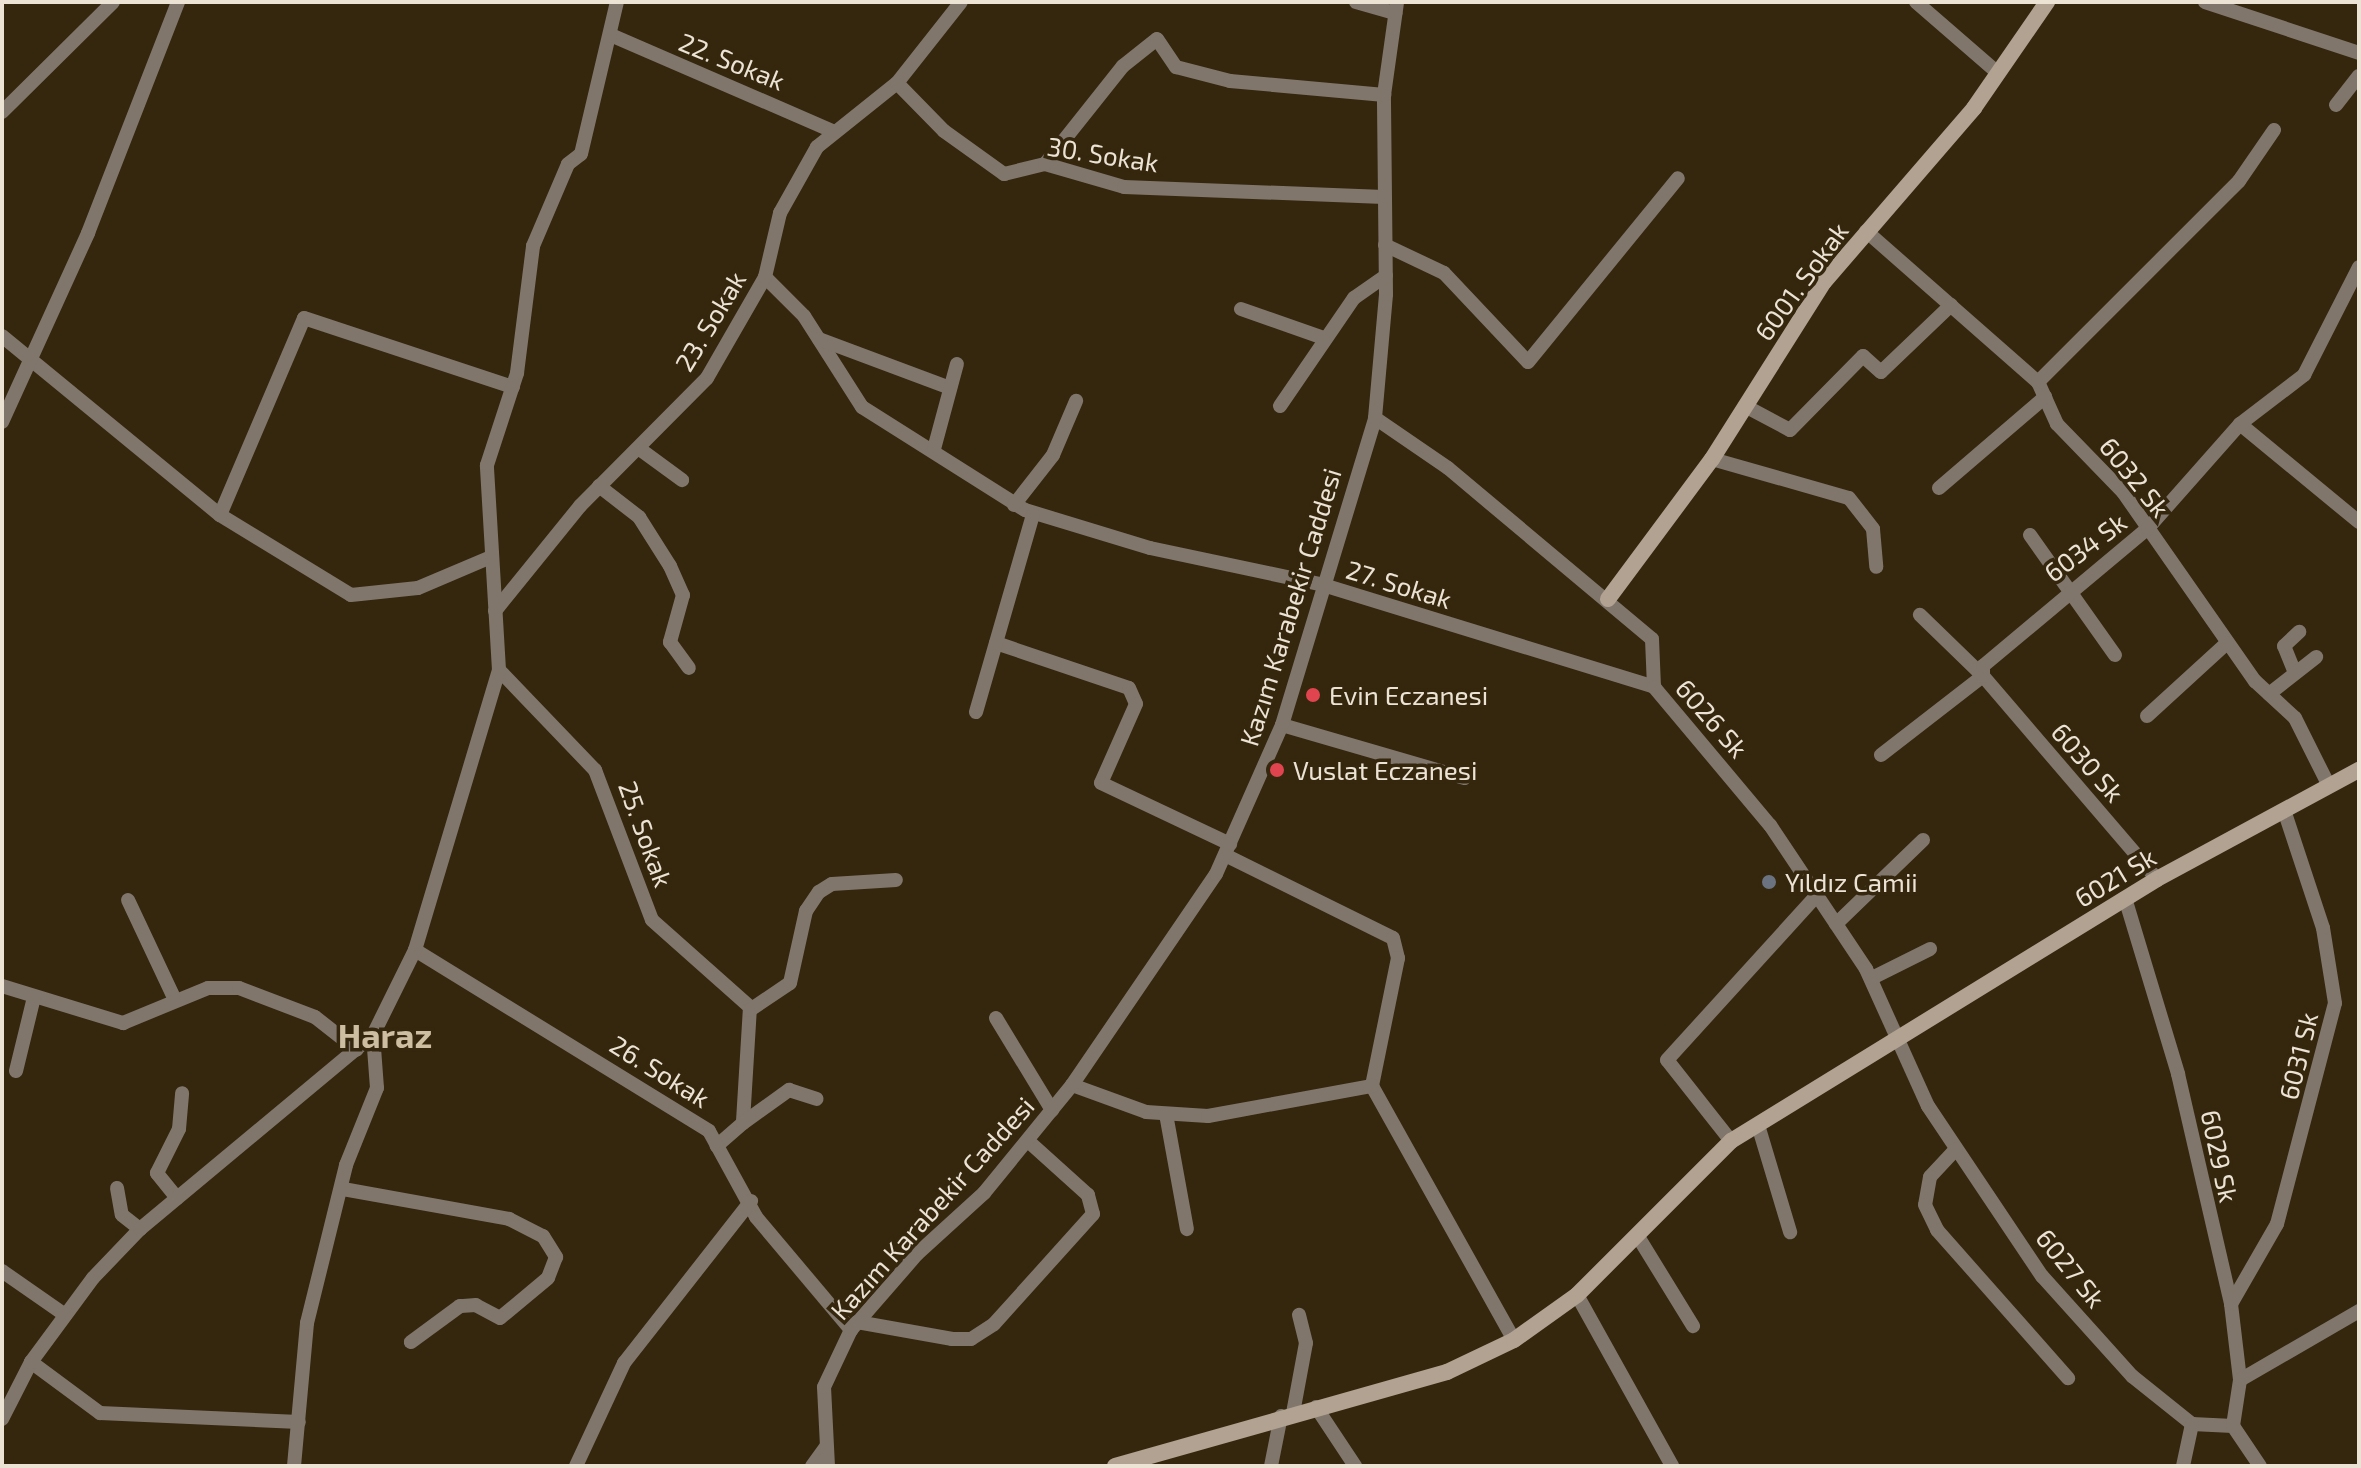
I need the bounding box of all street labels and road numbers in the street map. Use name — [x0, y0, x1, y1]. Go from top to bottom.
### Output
street label: 22. Sokak — [675, 26, 789, 96]
street label: 30. Sokak — [1045, 130, 1161, 178]
street label: 6001. Sokak — [1748, 216, 1854, 346]
street label: 23. Sokak — [668, 265, 752, 377]
street label: 6032 Sk — [2094, 431, 2176, 523]
street label: Kazım Karabekir Caddesi — [1233, 464, 1347, 750]
street label: 6034 Sk — [2038, 506, 2132, 588]
street label: 27. Sokak — [1343, 553, 1455, 615]
street label: 6026 Sk — [1670, 672, 1754, 764]
street label: 6030 Sk — [2045, 716, 2131, 808]
street label: 25. Sokak — [612, 777, 680, 891]
street label: 6021 Sk — [2069, 841, 2161, 913]
street label: 6031 Sk — [2272, 1009, 2324, 1103]
street label: 26. Sokak — [605, 1028, 715, 1114]
street label: Kazım Karabekir Caddesi — [824, 1090, 1040, 1326]
street label: 6029 Sk — [2195, 1107, 2245, 1205]
street label: 6027 Sk — [2030, 1222, 2112, 1314]

